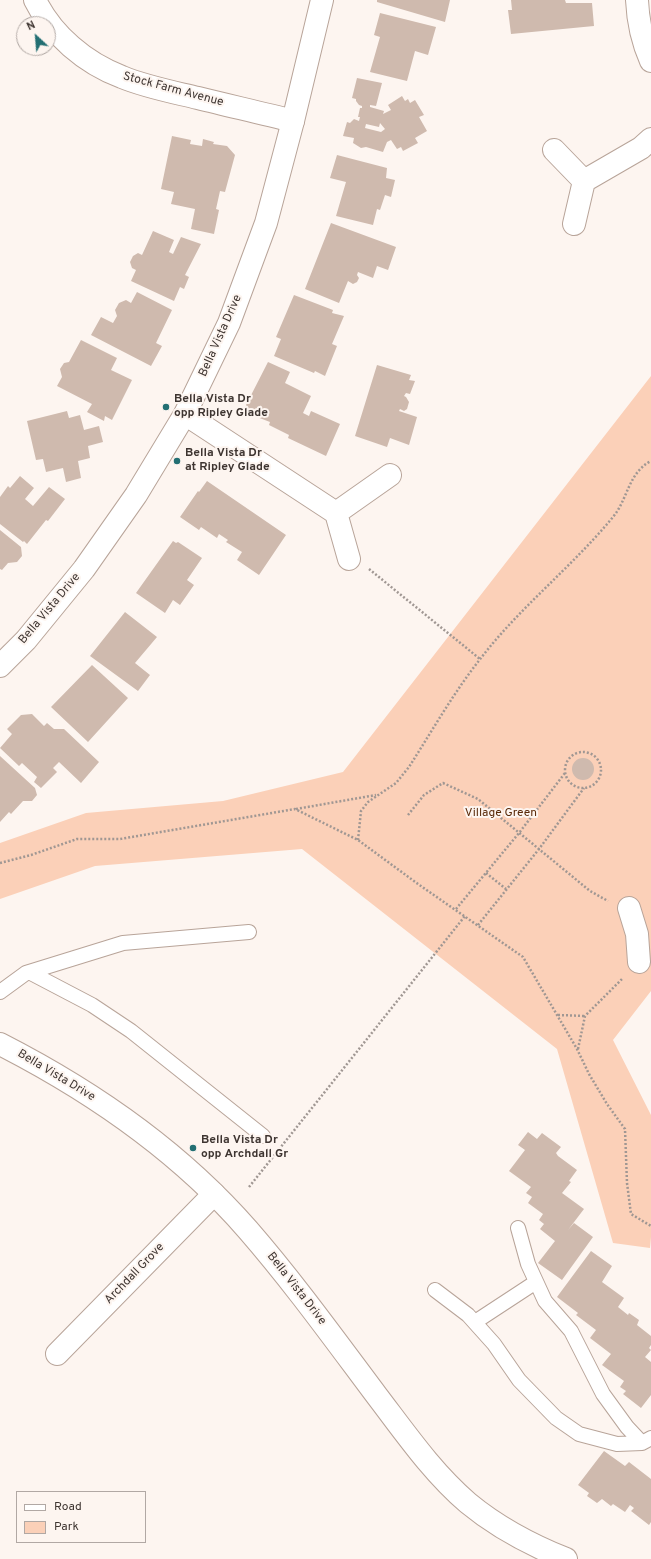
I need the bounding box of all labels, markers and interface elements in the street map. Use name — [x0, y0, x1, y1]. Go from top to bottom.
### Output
north arrow — [16, 16, 56, 56]
text: N — [25, 18, 38, 34]
street label: Stock Farm Avenue — [121, 70, 225, 110]
street label: Bella Vista Drive — [196, 293, 246, 379]
place label: Bella Vista Dr opp Ripley Glade — [174, 393, 268, 421]
marker: Bella Vista Dr opp Ripley Glade — [161, 402, 171, 412]
place label: Bella Vista Dr at Ripley Glade — [185, 447, 270, 475]
marker: Bella Vista Dr at Ripley Glade — [172, 456, 182, 466]
street label: Bella Vista Drive — [16, 571, 84, 647]
park label: Village Green — [465, 807, 537, 821]
street label: Bella Vista Drive — [14, 1047, 98, 1105]
place label: Bella Vista Dr opp Archdall Gr — [201, 1134, 288, 1162]
marker: Bella Vista Dr opp Archdall Gr — [188, 1143, 198, 1153]
street label: Archdall Grove — [102, 1240, 168, 1308]
street label: Bella Vista Drive — [263, 1250, 329, 1328]
legend — [16, 1491, 146, 1543]
text: Road — [54, 1499, 82, 1515]
text: Park — [54, 1519, 79, 1535]

